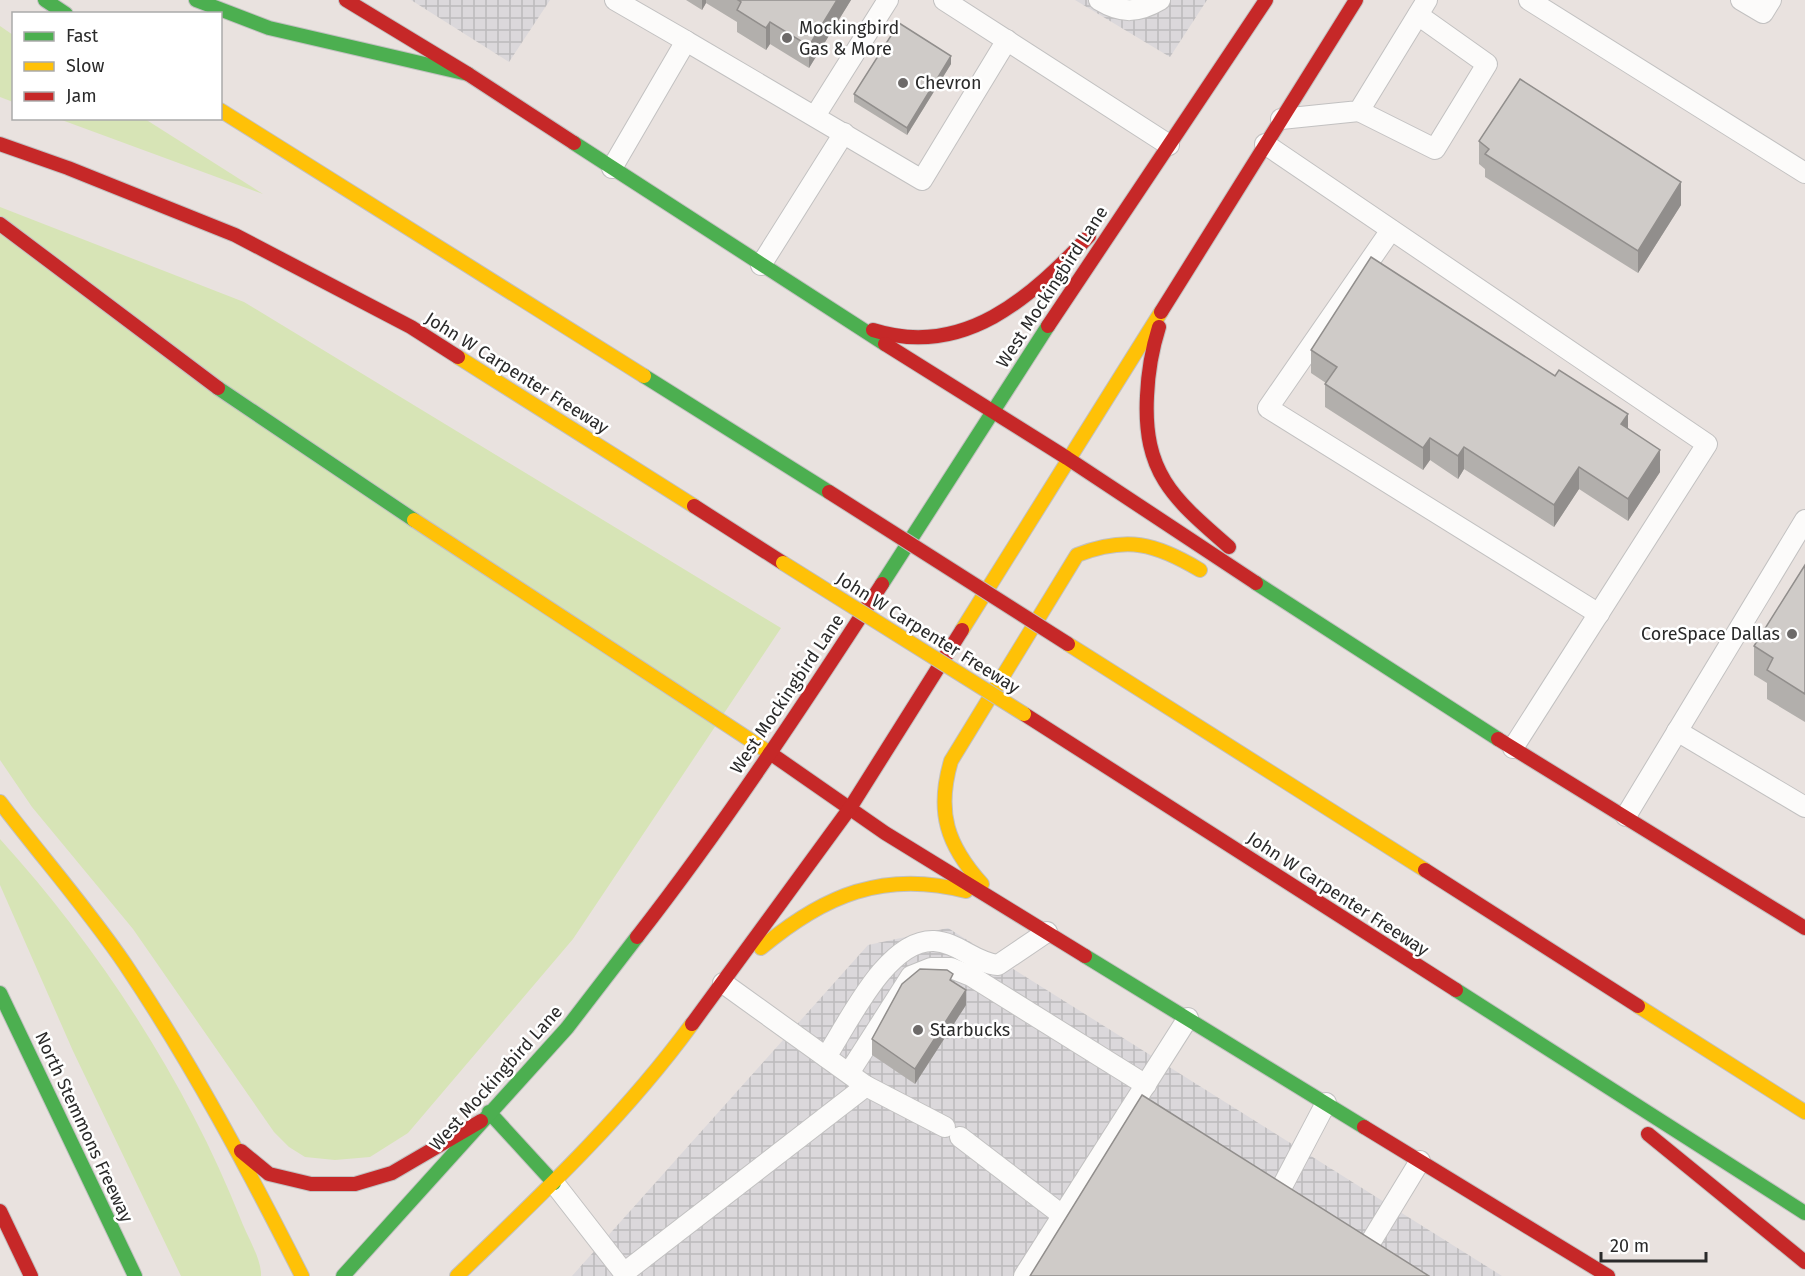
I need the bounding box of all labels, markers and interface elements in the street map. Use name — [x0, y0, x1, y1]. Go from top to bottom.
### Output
legend — [12, 12, 222, 120]
place label: Mockingbird Gas & More — [799, 17, 899, 60]
text: Fast — [66, 25, 99, 47]
marker: Mockingbird Gas & More — [780, 31, 794, 45]
text: Slow — [66, 55, 105, 77]
place label: Chevron — [915, 72, 982, 94]
marker: Chevron — [896, 76, 910, 90]
text: Jam — [66, 85, 97, 107]
street label: West Mockingbird Lane — [992, 202, 1112, 372]
street label: John W Carpenter Freeway — [421, 307, 613, 439]
street label: John W Carpenter Freeway — [832, 567, 1024, 699]
street label: West Mockingbird Lane — [725, 610, 849, 778]
place label: CoreSpace Dallas — [1641, 623, 1780, 645]
marker: CoreSpace Dallas — [1785, 627, 1799, 641]
street label: John W Carpenter Freeway — [1243, 827, 1433, 961]
street label: West Mockingbird Lane — [425, 1001, 567, 1155]
place label: Starbucks — [930, 1019, 1010, 1041]
marker: Starbucks — [911, 1023, 925, 1037]
street label: North Stemmons Freeway — [30, 1028, 138, 1226]
scale bar — [1601, 1225, 1706, 1263]
text: 20 m — [1610, 1235, 1649, 1257]

